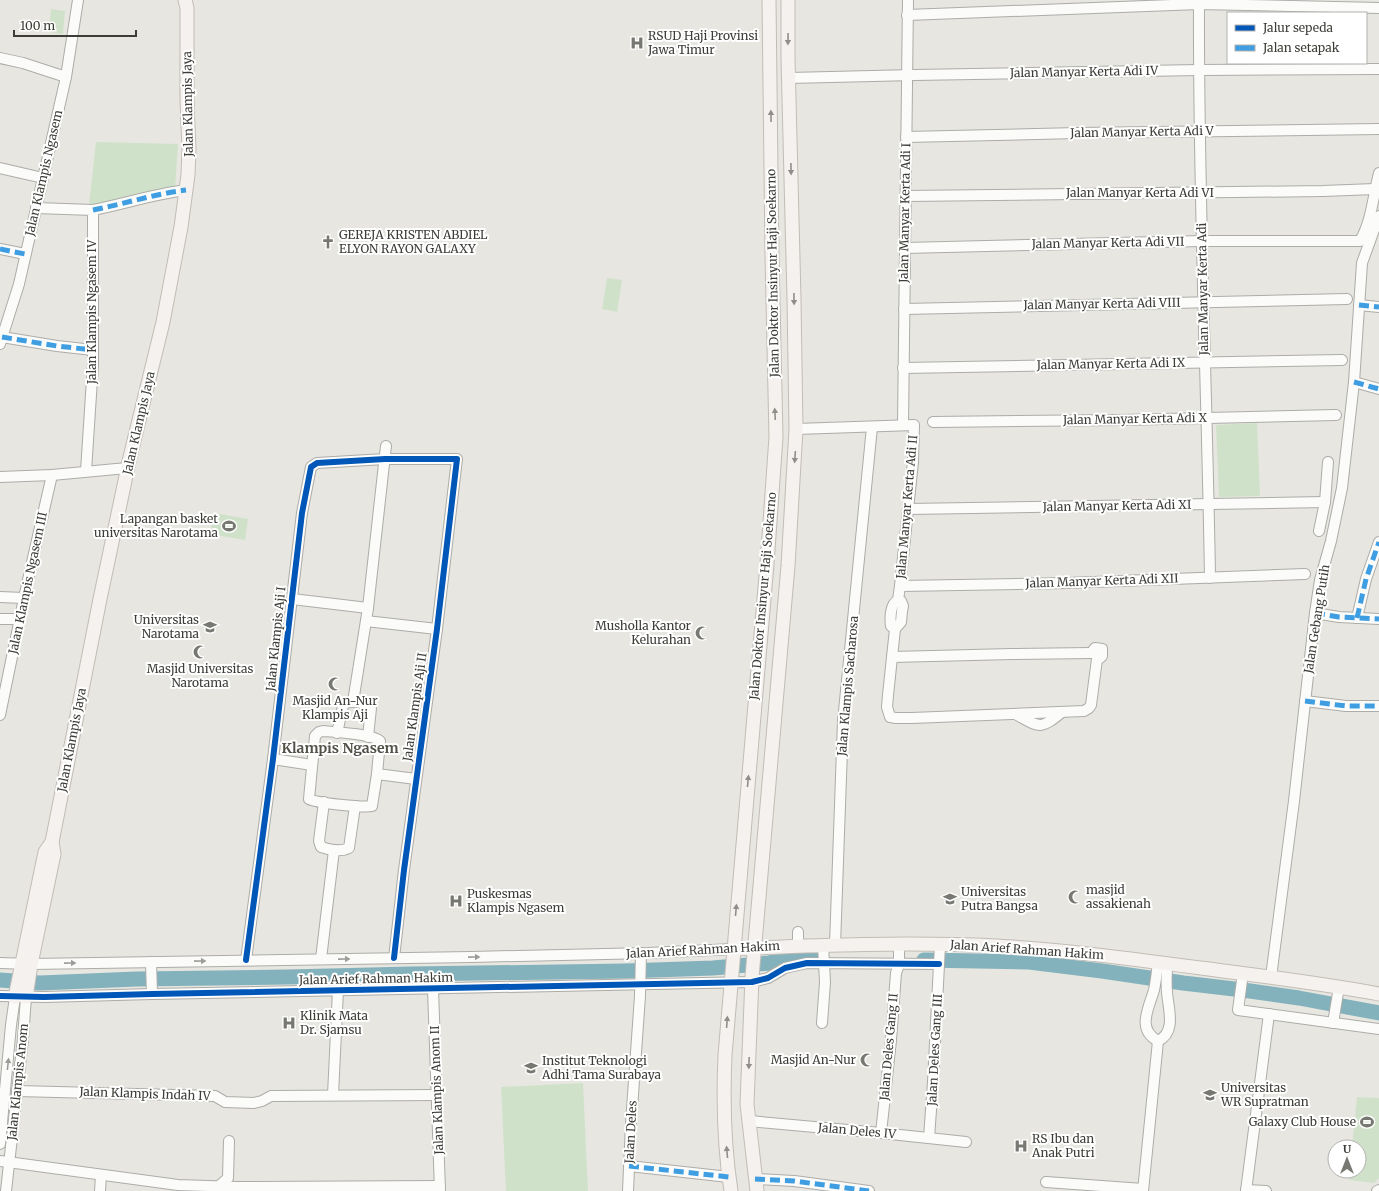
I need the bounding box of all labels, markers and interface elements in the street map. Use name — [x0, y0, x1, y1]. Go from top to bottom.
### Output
scale bar — [14, 12, 136, 38]
legend — [1227, 12, 1367, 64]
text: 100 m — [20, 18, 55, 33]
text: Jalur sepeda — [1262, 20, 1334, 35]
place label: RSUD Haji Provinsi Jawa Timur — [647, 28, 758, 57]
one-way arrow — [785, 33, 791, 46]
hospital icon: RSUD Haji Provinsi Jawa Timur — [629, 35, 645, 51]
text: Jalan setapak — [1262, 40, 1340, 55]
street label: Jalan Klampis Jaya — [179, 50, 196, 158]
street label: Jalan Manyar Kerta Adi IV — [1009, 63, 1159, 80]
street label: Jalan Klampis Ngasem — [21, 108, 65, 238]
one-way arrow — [768, 109, 774, 122]
street label: Jalan Manyar Kerta Adi V — [1069, 123, 1215, 140]
street label: Jalan Manyar Kerta Adi I — [896, 143, 913, 284]
one-way arrow — [788, 163, 794, 176]
street label: Jalan Doktor Insinyur Haji Soekarno — [763, 169, 782, 378]
street label: Jalan Manyar Kerta Adi VI — [1065, 185, 1214, 200]
street label: Jalan Manyar Kerta Adi — [1194, 222, 1211, 356]
place label: GEREJA KRISTEN ABDIEL ELYON RAYON GALAXY — [339, 227, 488, 256]
church icon: GEREJA KRISTEN ABDIEL ELYON RAYON GALAXY — [320, 234, 336, 250]
street label: Jalan Manyar Kerta Adi VII — [1031, 234, 1184, 251]
street label: Jalan Klampis Ngasem IV — [84, 239, 99, 385]
one-way arrow — [791, 293, 797, 306]
street label: Jalan Manyar Kerta Adi VIII — [1022, 295, 1181, 312]
street label: Jalan Manyar Kerta Adi IX — [1035, 355, 1186, 372]
street label: Jalan Klampis Jaya — [119, 369, 158, 477]
one-way arrow — [772, 407, 778, 420]
street label: Jalan Manyar Kerta Adi X — [1062, 410, 1208, 427]
street label: Jalan Manyar Kerta Adi II — [893, 434, 920, 581]
one-way arrow — [791, 451, 798, 463]
street label: Jalan Doktor Insinyur Haji Soekarno — [746, 491, 779, 701]
street label: Jalan Manyar Kerta Adi XI — [1041, 497, 1192, 514]
street label: Jalan Klampis Ngasem III — [5, 510, 50, 656]
place label: Lapangan basket universitas Narotama — [94, 511, 219, 540]
sports icon: Lapangan basket universitas Narotama — [221, 518, 237, 534]
street label: Jalan Gebang Putih — [1300, 563, 1333, 675]
street label: Jalan Manyar Kerta Adi XII — [1024, 570, 1179, 591]
street label: Jalan Klampis Aji I — [262, 586, 288, 693]
place label: Universitas Narotama — [134, 612, 200, 641]
street label: Jalan Klampis Sacharosa — [834, 615, 861, 758]
place label: Musholla Kantor Kelurahan — [595, 618, 692, 647]
school or university icon: Universitas Narotama — [202, 619, 218, 635]
mosque icon: Musholla Kantor Kelurahan — [694, 625, 710, 641]
mosque icon: Masjid Universitas Narotama — [192, 644, 208, 660]
street label: Jalan Klampis Aji II — [399, 652, 430, 763]
place label: Masjid Universitas Narotama — [147, 661, 253, 690]
mosque icon: Masjid An-Nur Klampis Aji — [327, 676, 343, 692]
street label: Jalan Klampis Jaya — [54, 686, 89, 794]
place label: Masjid An-Nur Klampis Aji — [292, 693, 378, 722]
district label: Klampis Ngasem — [281, 739, 399, 757]
one-way arrow — [745, 775, 752, 787]
place label: masjid assakienah — [1086, 882, 1151, 911]
place label: Universitas Putra Bangsa — [961, 884, 1038, 913]
place label: Puskesmas Klampis Ngasem — [467, 886, 564, 915]
mosque icon: masjid assakienah — [1067, 889, 1083, 905]
school or university icon: Universitas Putra Bangsa — [942, 891, 958, 907]
hospital icon: Puskesmas Klampis Ngasem — [448, 893, 464, 909]
one-way arrow — [733, 904, 740, 916]
street label: Jalan Arief Rahman Hakim — [949, 937, 1105, 962]
street label: Jalan Arief Rahman Hakim — [625, 938, 780, 961]
one-way arrow — [468, 954, 481, 960]
one-way arrow — [338, 956, 351, 962]
one-way arrow — [194, 958, 207, 964]
one-way arrow — [64, 960, 77, 966]
street label: Jalan Arief Rahman Hakim — [298, 970, 453, 987]
street label: Jalan Deles Gang II — [876, 993, 901, 1102]
street label: Jalan Deles Gang III — [924, 993, 945, 1107]
place label: Klinik Mata Dr. Sjamsu — [300, 1008, 369, 1037]
hospital icon: Klinik Mata Dr. Sjamsu — [281, 1015, 297, 1031]
one-way arrow — [724, 1016, 730, 1028]
street label: Jalan Klampis Anom — [4, 1023, 31, 1142]
street label: Jalan Klampis Anom II — [427, 1025, 446, 1156]
place label: Masjid An-Nur — [771, 1052, 857, 1067]
mosque icon: Masjid An-Nur — [859, 1052, 875, 1068]
place label: Institut Teknologi Adhi Tama Surabaya — [541, 1053, 662, 1082]
one-way arrow — [746, 1057, 752, 1070]
one-way arrow — [5, 1058, 11, 1070]
school or university icon: Institut Teknologi Adhi Tama Surabaya — [523, 1060, 539, 1076]
place label: Universitas WR Supratman — [1220, 1080, 1309, 1109]
street label: Jalan Klampis Indah IV — [78, 1084, 212, 1103]
school or university icon: Universitas WR Supratman — [1202, 1087, 1218, 1103]
street label: Jalan Deles — [621, 1100, 640, 1165]
place label: Galaxy Club House — [1249, 1114, 1356, 1129]
sports icon: Galaxy Club House — [1359, 1114, 1375, 1130]
street label: Jalan Deles IV — [816, 1120, 898, 1141]
place label: RS Ibu dan Anak Putri — [1031, 1131, 1095, 1160]
hospital icon: RS Ibu dan Anak Putri — [1013, 1138, 1029, 1154]
north arrow — [1327, 1139, 1367, 1179]
text: U — [1343, 1142, 1352, 1156]
one-way arrow — [724, 1146, 730, 1158]

